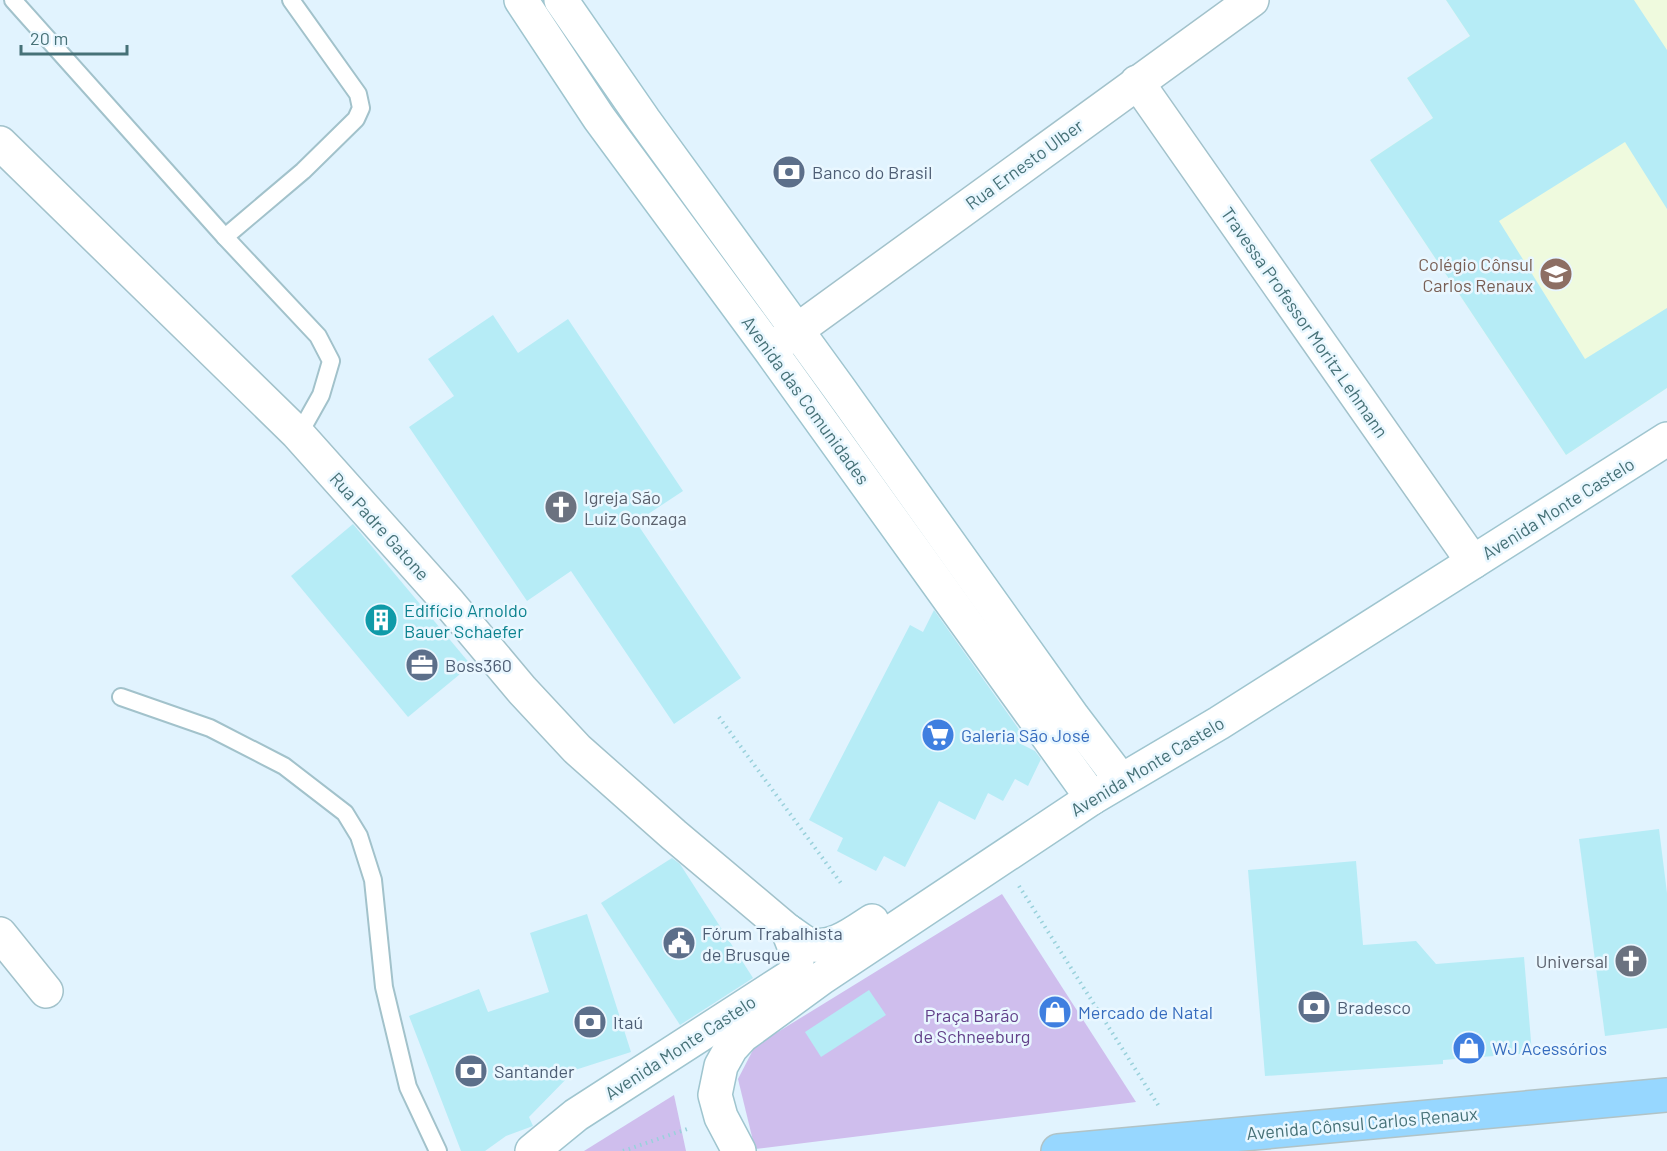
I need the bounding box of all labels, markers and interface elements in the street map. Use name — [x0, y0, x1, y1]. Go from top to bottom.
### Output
scale bar — [21, 18, 128, 56]
text: 20 m — [30, 27, 68, 49]
street label: Rua Ernesto Ulber — [961, 114, 1087, 214]
bank icon: Banco do Brasil — [771, 154, 807, 190]
place label: Banco do Brasil — [812, 161, 932, 183]
street label: Travessa Professor Moritz Lehmann — [1217, 203, 1393, 441]
place label: Colégio Cônsul Carlos Renaux — [1418, 253, 1533, 296]
school or university icon: Colégio Cônsul Carlos Renaux — [1538, 256, 1574, 292]
street label: Avenida das Comunidades — [737, 311, 875, 489]
street label: Avenida Monte Castelo — [1478, 452, 1638, 564]
street label: Rua Padre Gatone — [326, 467, 434, 585]
place label: Igreja São Luiz Gonzaga — [584, 486, 687, 529]
church icon: Igreja São Luiz Gonzaga — [543, 489, 579, 525]
place label: Edifício Arnoldo Bauer Schaefer — [404, 599, 528, 642]
building icon: Edifício Arnoldo Bauer Schaefer — [363, 602, 399, 638]
office icon: Boss360 — [404, 647, 440, 683]
place label: Boss360 — [445, 654, 512, 676]
street label: Avenida Monte Castelo — [1066, 711, 1228, 821]
supermarket icon: Galeria São José — [920, 717, 956, 753]
place label: Galeria São José — [961, 724, 1090, 746]
place label: Fórum Trabalhista de Brusque — [702, 922, 843, 965]
public building icon: Fórum Trabalhista de Brusque — [661, 925, 697, 961]
church icon: Universal — [1613, 943, 1649, 979]
place label: Universal — [1536, 950, 1608, 972]
bank icon: Bradesco — [1296, 989, 1332, 1025]
street label: Avenida Monte Castelo — [600, 990, 760, 1104]
shop icon: Mercado de Natal — [1037, 994, 1073, 1030]
place label: Bradesco — [1337, 996, 1411, 1018]
place label: Mercado de Natal — [1078, 1001, 1213, 1023]
bank icon: Itaú — [572, 1004, 608, 1040]
park label: Praça Barão de Schneeburg — [914, 1004, 1030, 1047]
place label: Itaú — [613, 1011, 643, 1033]
shop icon: WJ Acessórios — [1451, 1030, 1487, 1066]
place label: WJ Acessórios — [1492, 1037, 1607, 1059]
bank icon: Santander — [453, 1053, 489, 1089]
place label: Santander — [494, 1060, 575, 1082]
street label: Avenida Cônsul Carlos Renaux — [1246, 1102, 1479, 1144]

